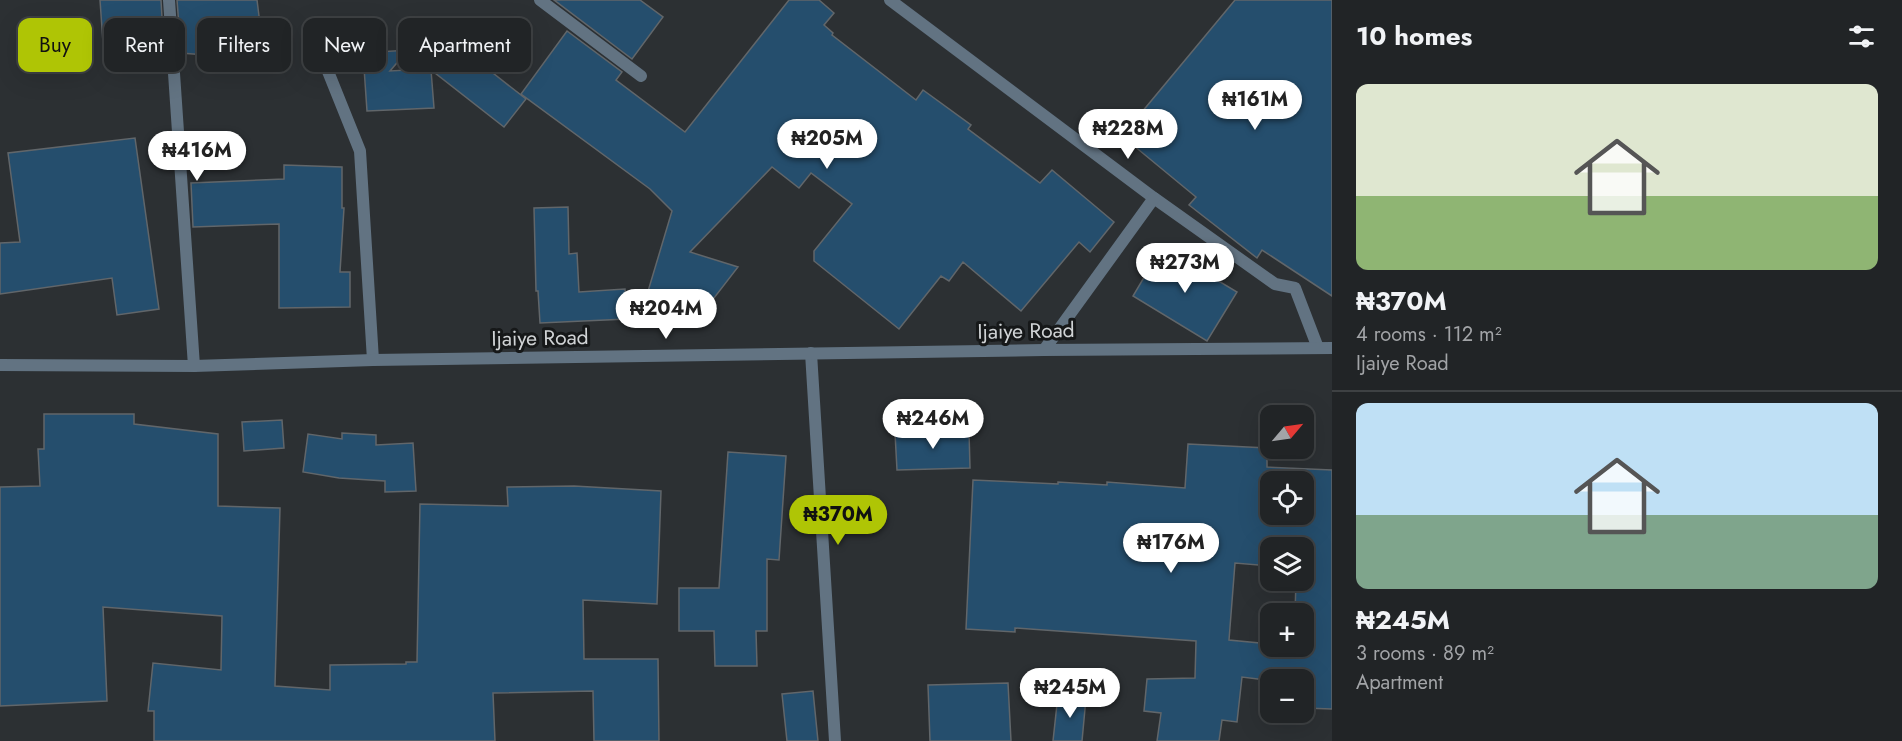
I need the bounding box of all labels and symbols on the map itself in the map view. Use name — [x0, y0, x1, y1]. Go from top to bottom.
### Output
pin: ₦161M — [1213, 80, 1297, 131]
pin: ₦228M — [1086, 109, 1170, 160]
pin: ₦205M — [785, 119, 869, 170]
pin: ₦416M — [155, 131, 239, 182]
pin: ₦273M — [1143, 243, 1227, 294]
pin: ₦204M — [624, 289, 708, 340]
street label: Ijaiye Road — [977, 315, 1075, 347]
street label: Ijaiye Road — [491, 322, 589, 354]
pin: ₦246M — [891, 399, 975, 450]
north arrow — [1260, 405, 1314, 459]
pin: ₦370M — [796, 495, 880, 546]
pin: ₦176M — [1129, 523, 1213, 574]
pin: ₦245M — [1028, 668, 1112, 719]

